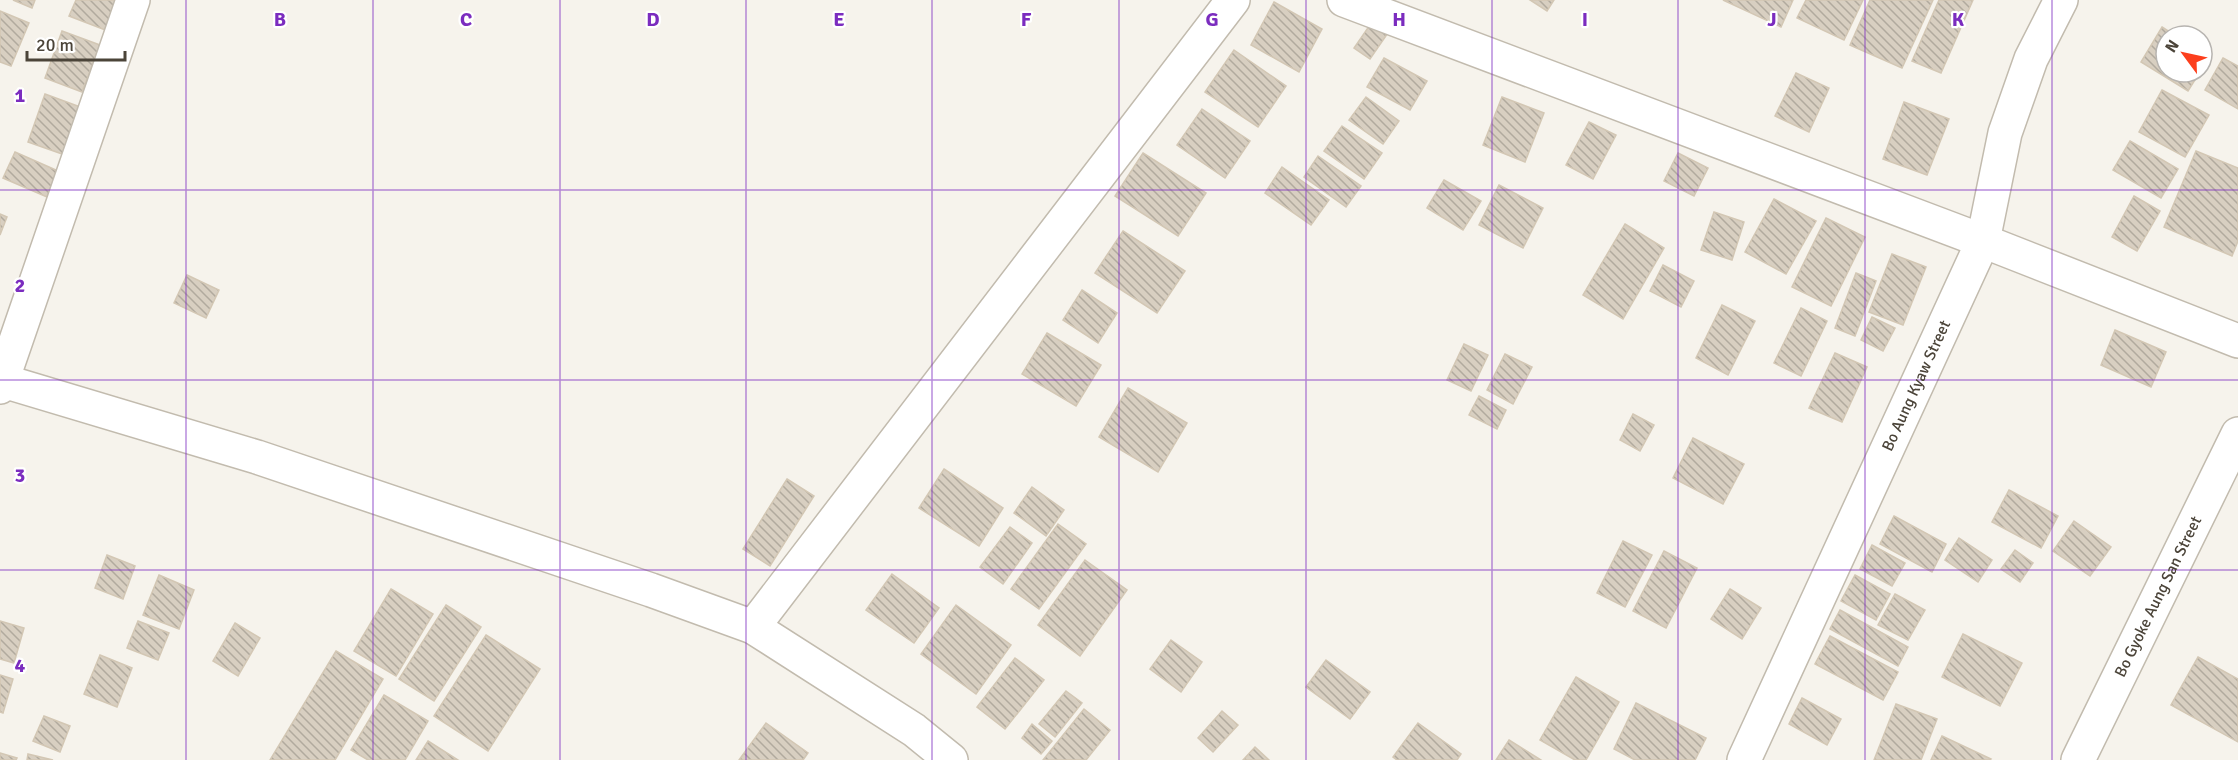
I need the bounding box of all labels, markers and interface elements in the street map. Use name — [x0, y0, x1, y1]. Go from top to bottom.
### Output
text: B — [274, 7, 286, 32]
text: C — [460, 7, 472, 32]
text: D — [646, 7, 660, 32]
text: E — [833, 7, 845, 32]
text: F — [1021, 7, 1032, 32]
text: G — [1205, 7, 1219, 32]
text: H — [1392, 7, 1406, 32]
text: I — [1582, 7, 1588, 32]
text: J — [1767, 7, 1777, 32]
text: K — [1952, 7, 1965, 32]
scale bar — [27, 24, 124, 62]
north arrow — [2154, 24, 2214, 84]
text: 20 m — [36, 34, 74, 56]
text: N — [2161, 36, 2184, 56]
text: 1 — [15, 83, 26, 108]
text: 2 — [15, 273, 25, 298]
street label: Bo Aung Kyaw Street — [1878, 317, 1955, 454]
text: 3 — [15, 463, 25, 488]
street label: Bo Gyoke Aung San Street — [2110, 513, 2206, 680]
text: 4 — [15, 653, 26, 678]

